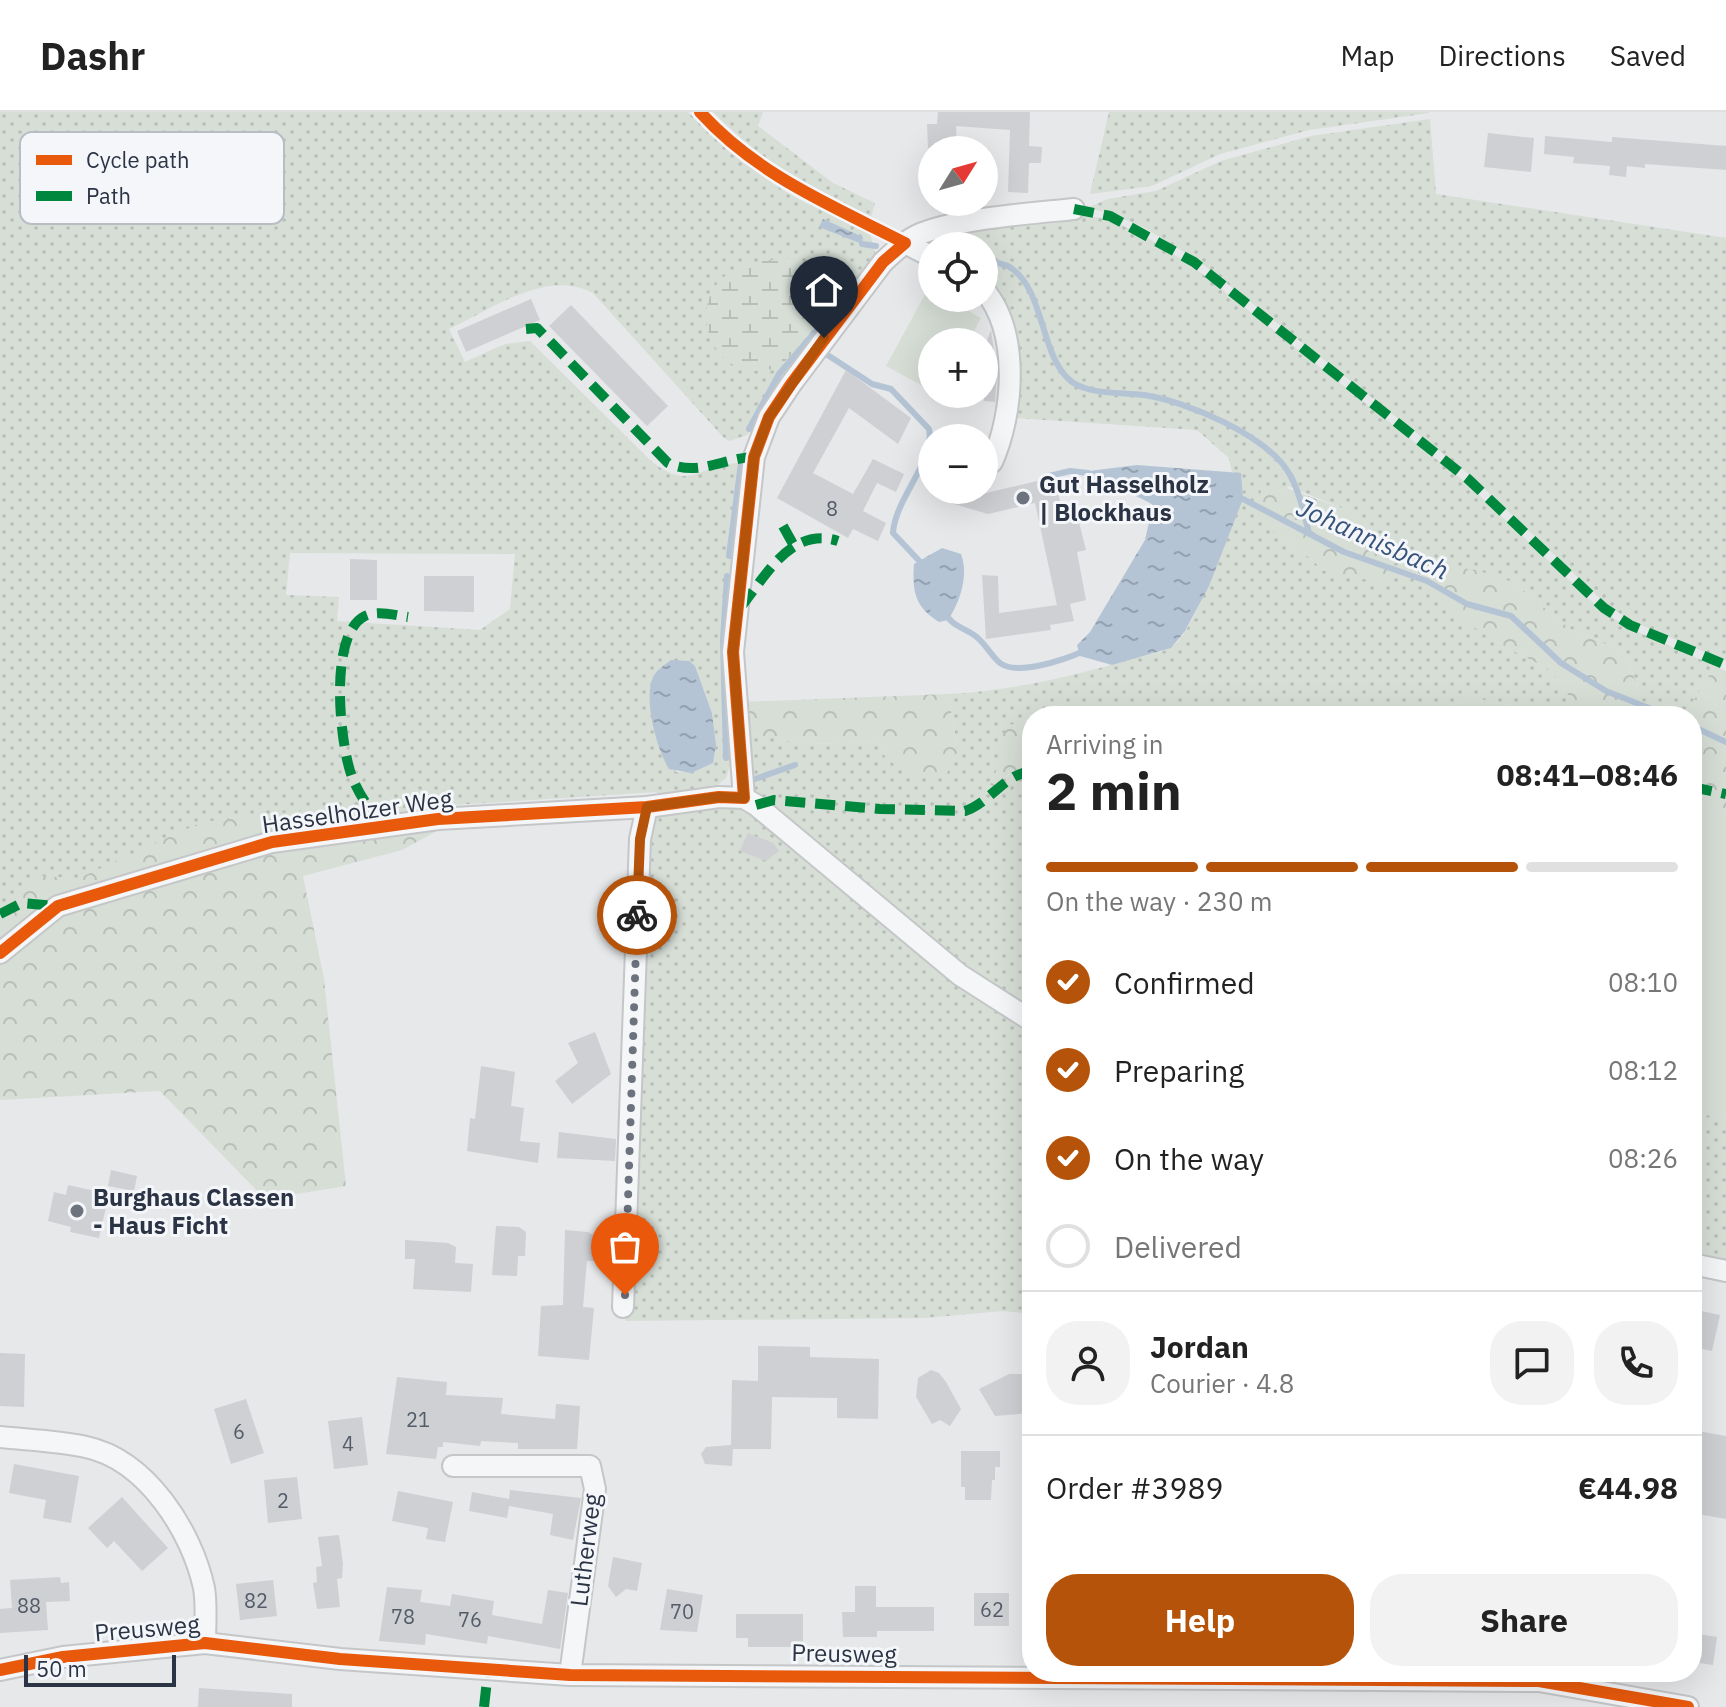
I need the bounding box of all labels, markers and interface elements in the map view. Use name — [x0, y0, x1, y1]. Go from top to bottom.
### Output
text: Dashr — [40, 31, 145, 80]
text: Map — [1340, 37, 1394, 74]
text: Directions — [1438, 37, 1566, 74]
text: Saved — [1610, 37, 1686, 74]
legend — [20, 132, 284, 224]
north arrow — [918, 136, 998, 216]
map controls — [918, 136, 998, 504]
text: Cycle path — [86, 145, 190, 174]
text: Path — [86, 181, 131, 210]
button: locate — [918, 232, 998, 312]
pin — [790, 256, 858, 338]
icon: home — [802, 268, 846, 312]
button: + — [918, 328, 998, 408]
button: − — [918, 424, 998, 504]
place label: Gut Hasselholz | Blockhaus — [1039, 468, 1209, 528]
marker: Gut Hasselholz | Blockhaus — [1014, 489, 1032, 507]
water label: Johannisbach — [1292, 489, 1454, 587]
house number: 8 — [826, 495, 838, 522]
text: Arriving in — [1046, 727, 1163, 761]
text: 08:41–08:46 — [1497, 755, 1678, 794]
text: 2 min — [1046, 757, 1182, 824]
street label: Hasselholzer Weg — [260, 782, 454, 840]
courier — [597, 875, 677, 955]
text: On the way · 230 m — [1046, 884, 1272, 918]
icon: bike — [615, 893, 659, 937]
icon: check — [1046, 960, 1090, 1004]
text: Confirmed — [1114, 963, 1255, 1002]
text: 08:10 — [1608, 965, 1678, 999]
icon: check — [1046, 1048, 1090, 1092]
text: Preparing — [1114, 1051, 1244, 1090]
text: 08:12 — [1608, 1053, 1678, 1087]
icon: check — [1046, 1136, 1090, 1180]
text: On the way — [1114, 1139, 1264, 1178]
text: 08:26 — [1608, 1141, 1678, 1175]
place label: Burghaus Classen - Haus Ficht — [93, 1181, 294, 1241]
marker: Burghaus Classen - Haus Ficht — [68, 1202, 86, 1220]
pin — [591, 1213, 659, 1295]
icon: bag — [603, 1225, 647, 1269]
text: Delivered — [1114, 1227, 1242, 1266]
button: person — [1046, 1321, 1130, 1405]
button: chat — [1490, 1321, 1574, 1405]
button: phone — [1594, 1321, 1678, 1405]
text: Jordan — [1150, 1327, 1249, 1366]
text: Courier · 4.8 — [1150, 1366, 1294, 1400]
house number: 21 — [406, 1406, 430, 1433]
house number: 6 — [233, 1418, 245, 1445]
house number: 4 — [342, 1430, 354, 1457]
text: Order #3989 — [1046, 1468, 1223, 1507]
text: €44.98 — [1578, 1468, 1678, 1507]
house number: 2 — [277, 1487, 289, 1514]
street label: Lutherweg — [562, 1491, 608, 1608]
button: Help — [1046, 1574, 1354, 1666]
button: Share — [1370, 1574, 1678, 1666]
house number: 82 — [244, 1587, 268, 1614]
house number: 88 — [17, 1592, 41, 1619]
house number: 62 — [980, 1596, 1004, 1623]
house number: 70 — [670, 1598, 694, 1625]
house number: 78 — [391, 1603, 415, 1630]
house number: 76 — [458, 1606, 482, 1633]
street label: Preusweg — [93, 1607, 201, 1649]
street label: Preusweg — [791, 1636, 897, 1670]
scale bar — [24, 1651, 176, 1687]
text: 50 m — [36, 1654, 87, 1683]

